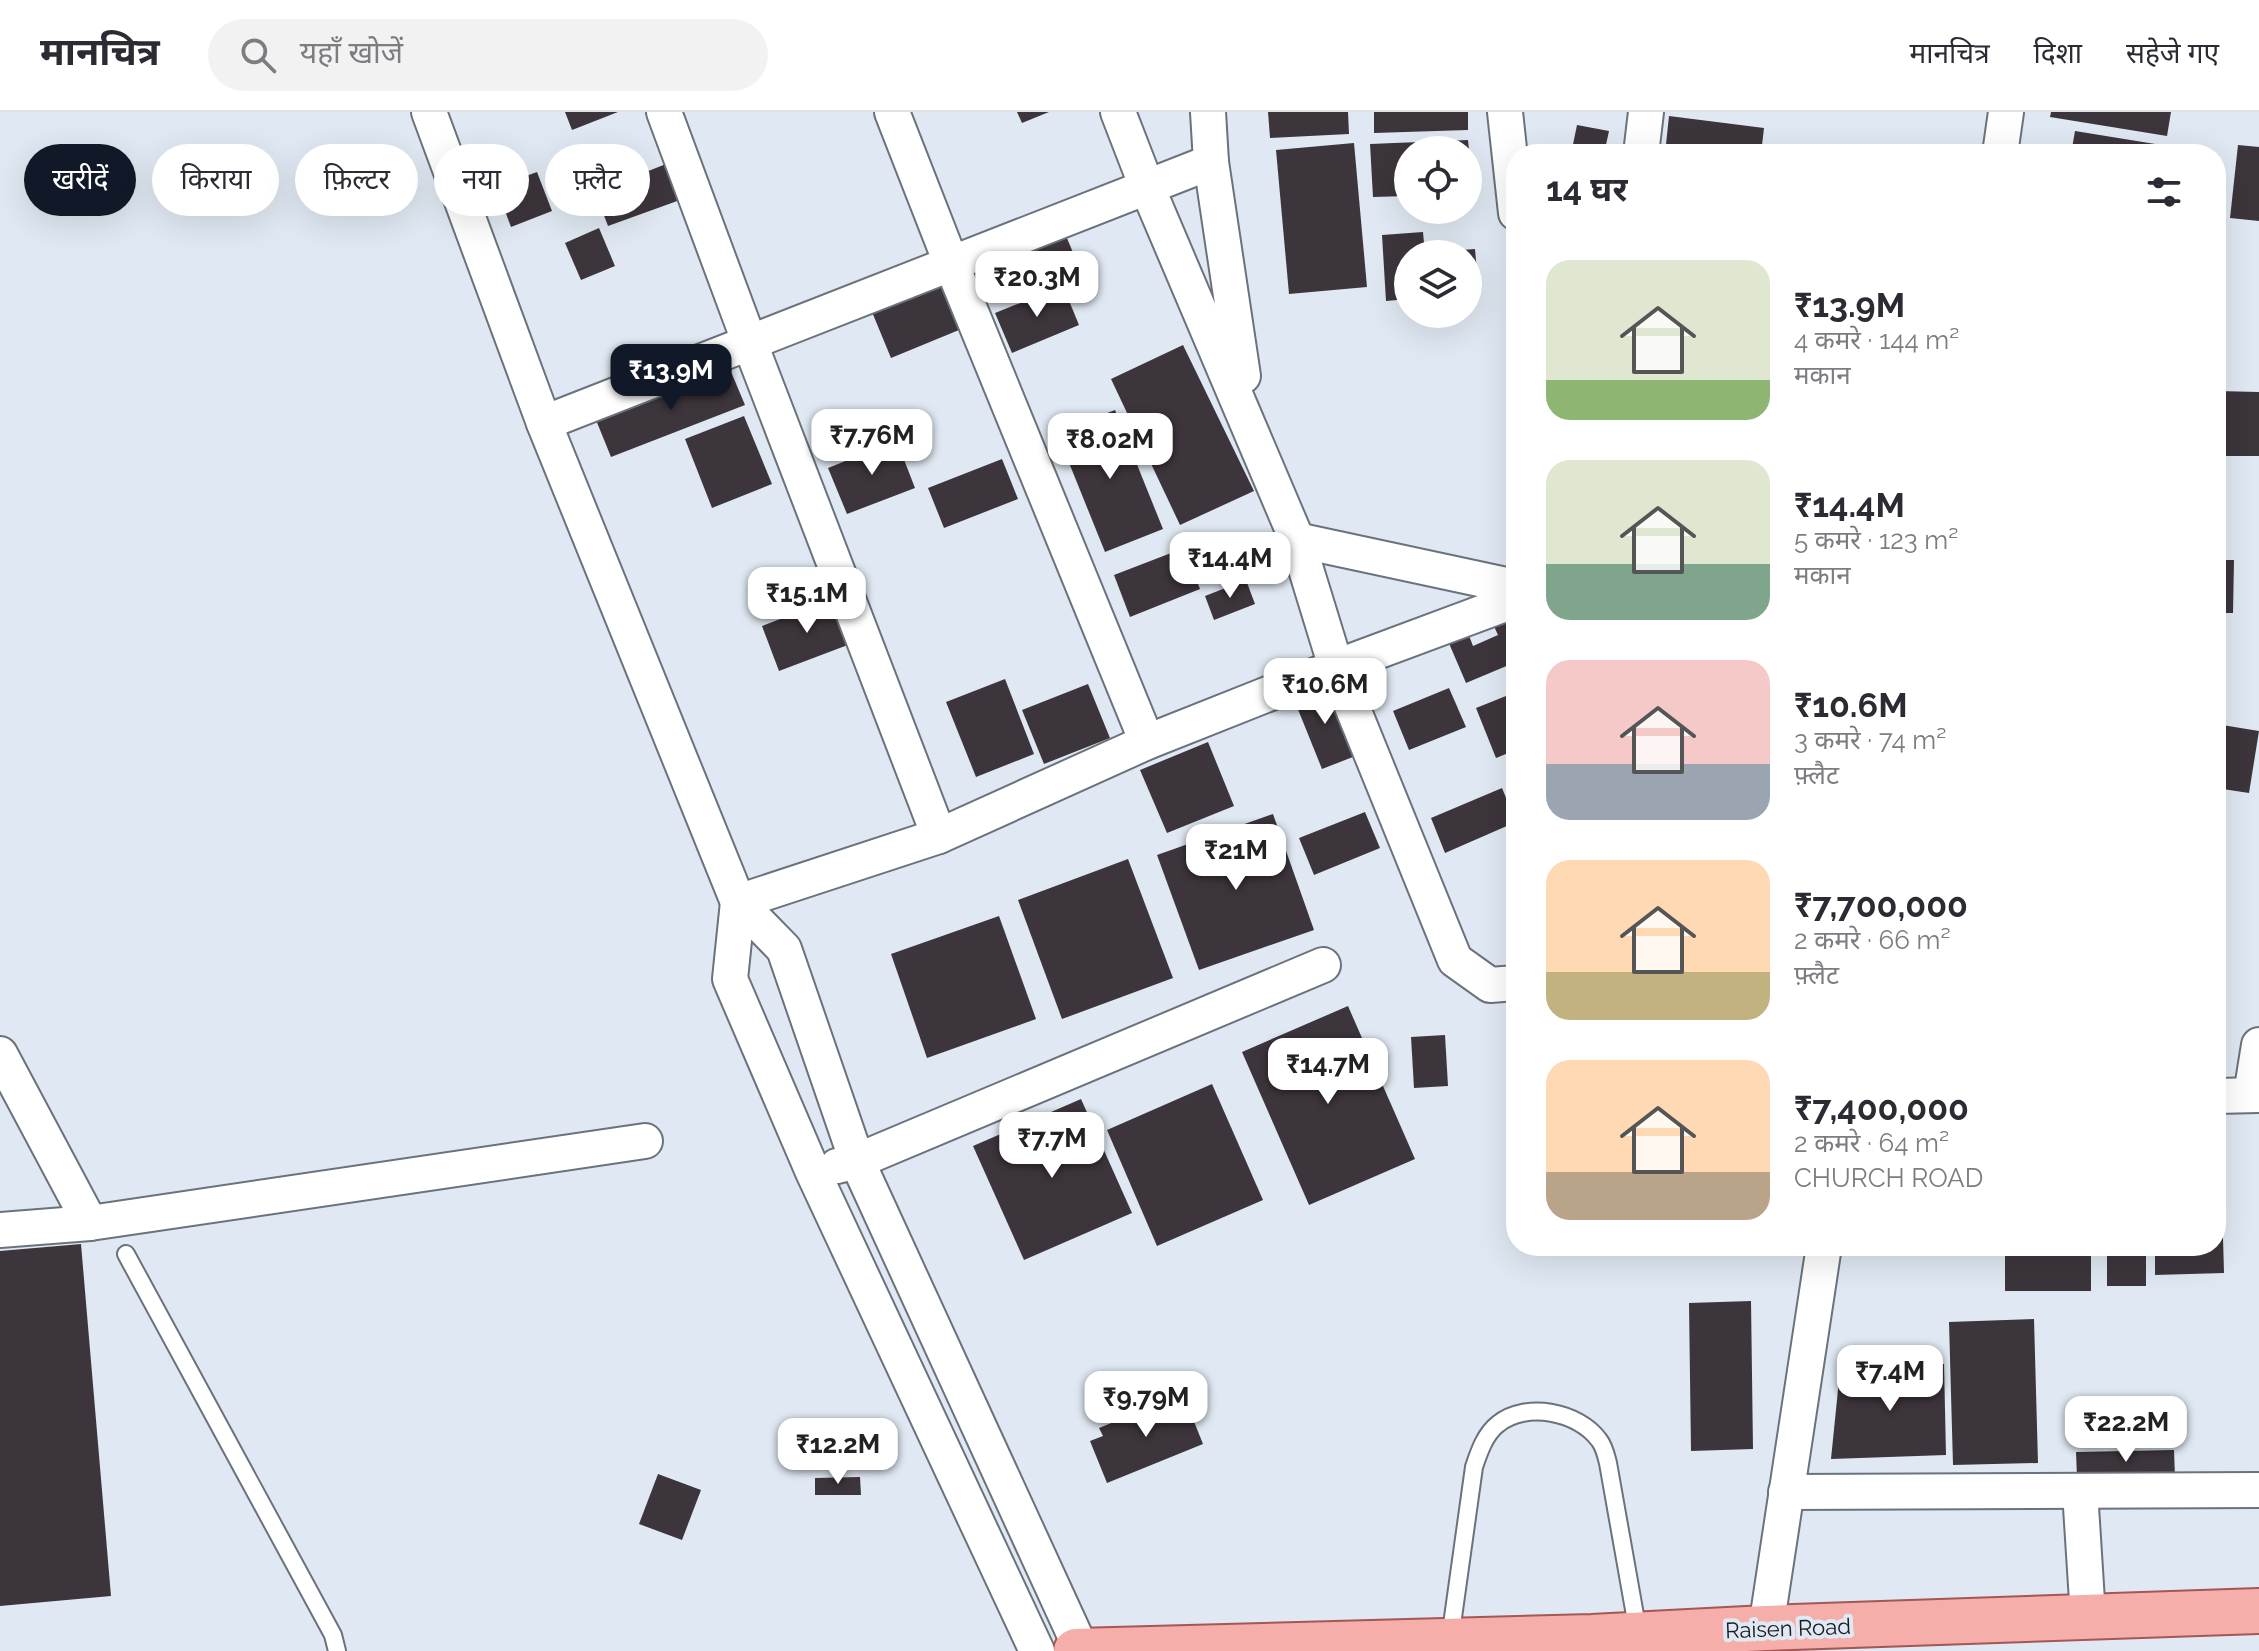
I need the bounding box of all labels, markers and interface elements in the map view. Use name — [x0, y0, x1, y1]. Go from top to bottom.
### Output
search box — [208, 19, 768, 91]
text: मानचित्र — [40, 29, 160, 74]
icon: search — [236, 33, 280, 77]
text: यहाँ खोजें — [300, 35, 403, 70]
text: मानचित्र — [1910, 37, 1990, 70]
text: दिशा — [2034, 37, 2082, 70]
text: सहेजे गए — [2126, 37, 2219, 70]
map controls — [1394, 136, 1482, 328]
button: locate — [1394, 136, 1482, 224]
chip: खरीदें — [24, 144, 136, 216]
chip: किराया — [152, 144, 279, 216]
chip: फ़िल्टर — [295, 144, 418, 216]
chip: नया — [434, 144, 529, 216]
chip: फ़्लैट — [545, 144, 650, 216]
text: 14 घर — [1546, 169, 1627, 209]
icon: filters — [2142, 170, 2186, 214]
button: layers — [1394, 240, 1482, 328]
pin: ₹20.3M — [972, 251, 1102, 319]
text: ₹20.3M — [993, 262, 1081, 292]
text: ₹13.9M — [1794, 285, 1905, 325]
icon: home — [1610, 292, 1706, 388]
text: 4 कमरे · 144 m² — [1794, 325, 1959, 355]
pin: ₹13.9M — [606, 344, 736, 412]
text: ₹13.9M — [629, 355, 713, 385]
text: मकान — [1794, 360, 1851, 390]
pin: ₹7.76M — [807, 409, 937, 477]
pin: ₹8.02M — [1045, 413, 1175, 481]
text: ₹7.76M — [829, 420, 915, 450]
text: ₹8.02M — [1066, 424, 1154, 454]
text: ₹14.4M — [1794, 485, 1905, 525]
icon: home — [1610, 492, 1706, 588]
text: 5 कमरे · 123 m² — [1794, 525, 1958, 555]
pin: ₹14.4M — [1165, 532, 1295, 600]
text: ₹14.4M — [1188, 543, 1272, 573]
text: मकान — [1794, 560, 1851, 590]
pin: ₹15.1M — [742, 567, 872, 635]
text: ₹15.1M — [766, 578, 848, 608]
pin: ₹10.6M — [1260, 658, 1390, 726]
text: ₹10.6M — [1282, 669, 1368, 699]
text: ₹10.6M — [1794, 685, 1908, 725]
icon: home — [1610, 692, 1706, 788]
text: 3 कमरे · 74 m² — [1794, 725, 1946, 755]
text: फ़्लैट — [1794, 760, 1839, 790]
pin: ₹21M — [1189, 824, 1283, 892]
text: ₹21M — [1204, 835, 1268, 865]
text: ₹7,700,000 — [1794, 885, 1968, 925]
icon: home — [1610, 892, 1706, 988]
text: 2 कमरे · 66 m² — [1794, 925, 1950, 955]
text: फ़्लैट — [1794, 960, 1839, 990]
pin: ₹14.7M — [1263, 1038, 1393, 1106]
text: ₹14.7M — [1286, 1049, 1370, 1079]
text: ₹7,400,000 — [1794, 1088, 1969, 1128]
icon: home — [1610, 1092, 1706, 1188]
pin: ₹7.7M — [996, 1112, 1108, 1180]
text: ₹7.7M — [1017, 1123, 1087, 1153]
text: 2 कमरे · 64 m² — [1794, 1128, 1949, 1158]
text: CHURCH ROAD — [1794, 1163, 1983, 1193]
pin: ₹7.4M — [1834, 1345, 1946, 1413]
text: ₹7.4M — [1855, 1356, 1925, 1386]
pin: ₹9.79M — [1081, 1371, 1211, 1439]
text: ₹9.79M — [1103, 1382, 1189, 1412]
pin: ₹22.2M — [2061, 1396, 2191, 1464]
text: ₹22.2M — [2083, 1407, 2169, 1437]
pin: ₹12.2M — [773, 1418, 903, 1486]
text: ₹12.2M — [796, 1429, 880, 1459]
street label: Raisen Road — [1725, 1613, 1851, 1643]

